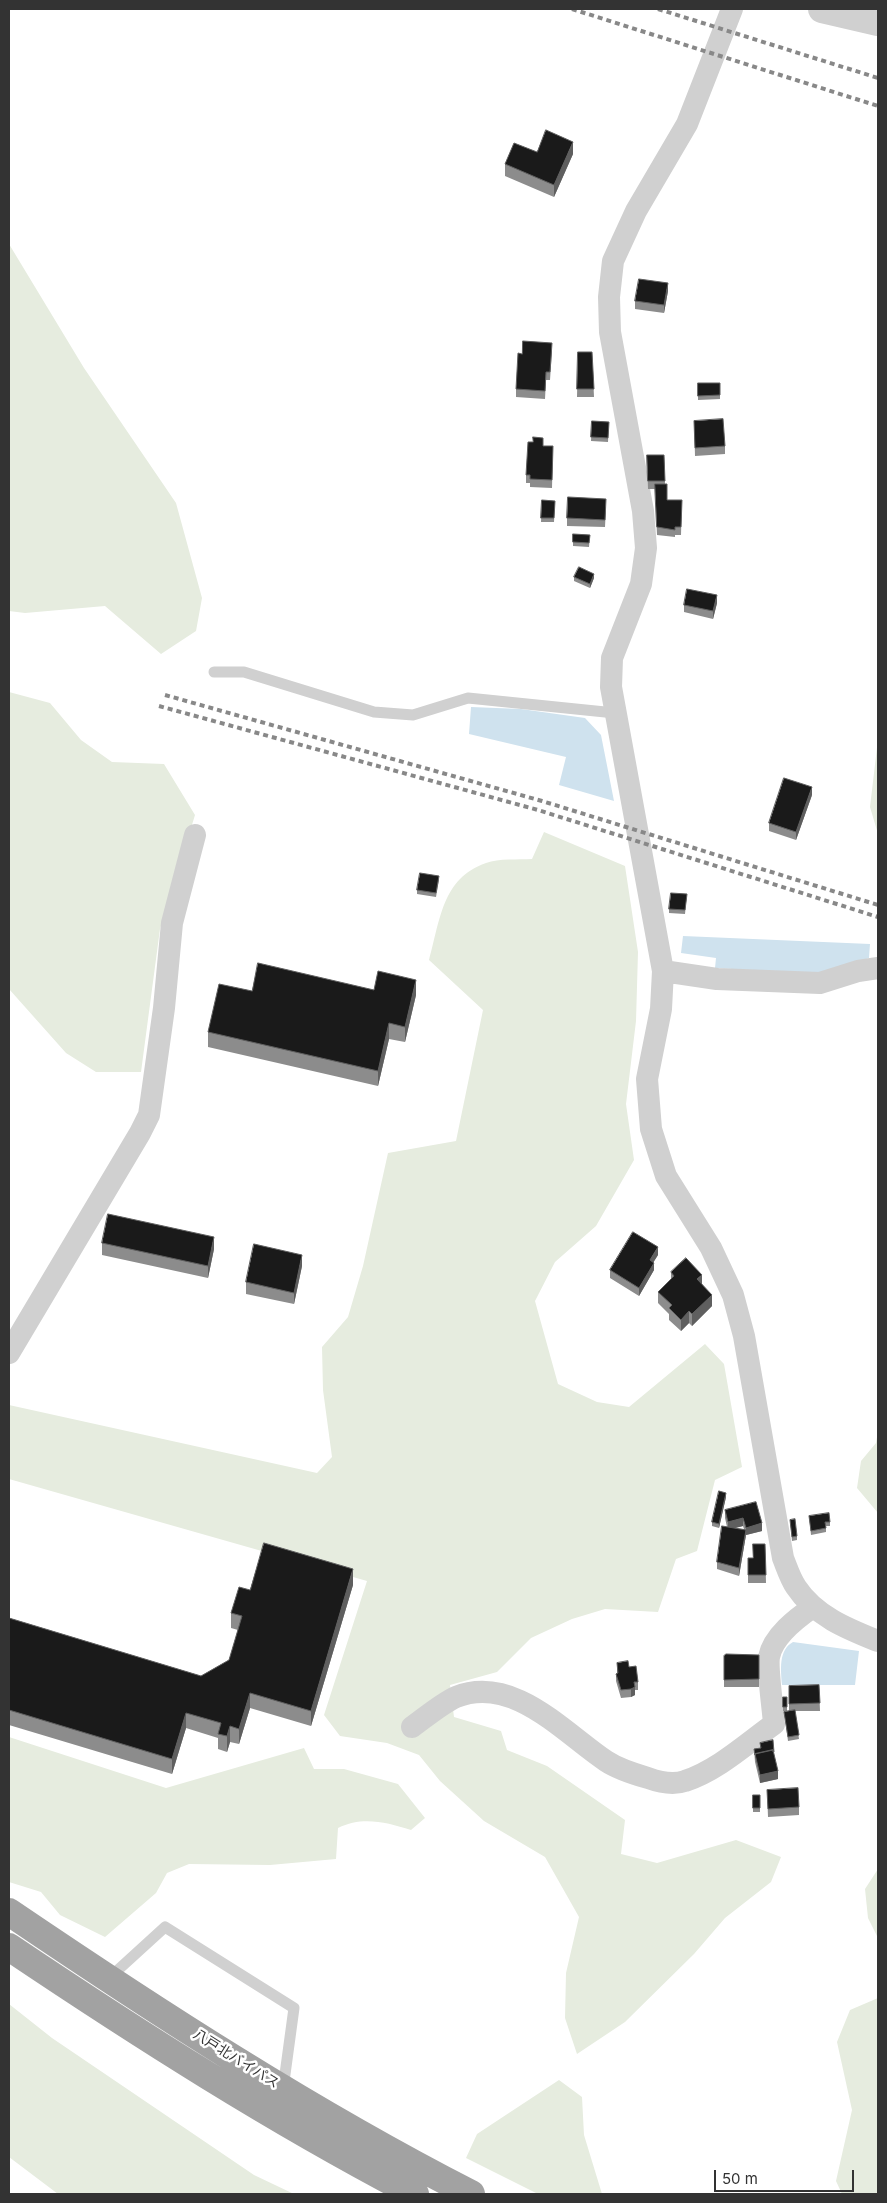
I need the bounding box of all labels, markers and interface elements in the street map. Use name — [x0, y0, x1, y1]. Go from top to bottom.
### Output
street label: 八戸北バイパス — [190, 2026, 282, 2092]
scale bar — [717, 2160, 857, 2192]
text: 50 m — [722, 2169, 758, 2188]

